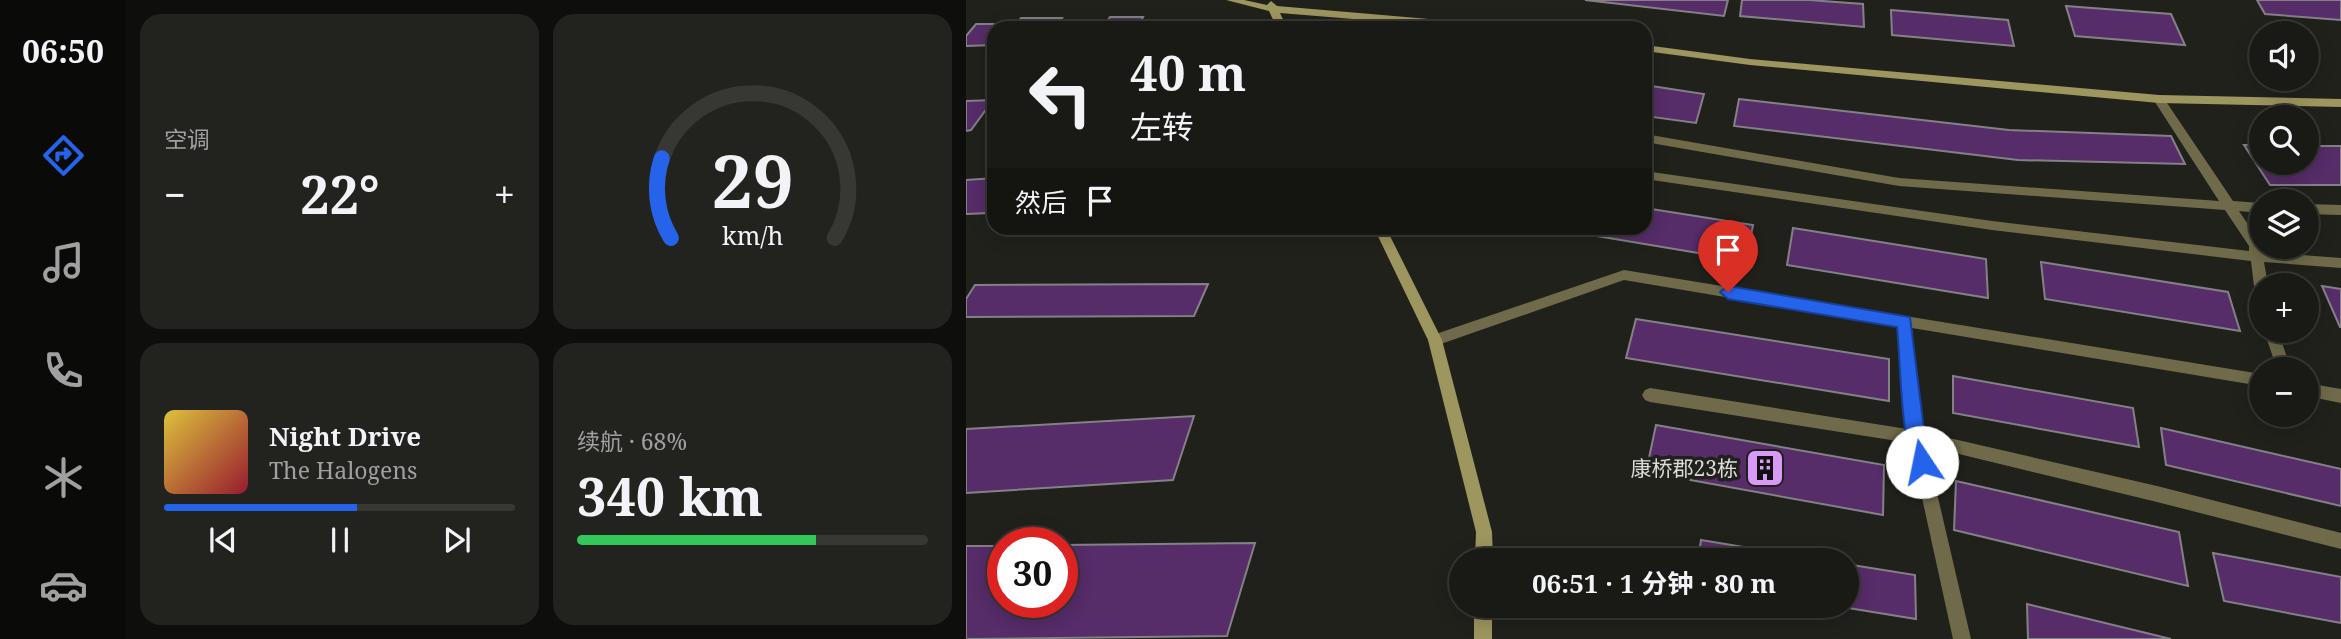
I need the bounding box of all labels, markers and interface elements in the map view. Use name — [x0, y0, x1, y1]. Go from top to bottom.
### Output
map controls — [2249, 21, 2319, 427]
button: sound — [2249, 21, 2319, 91]
text: 06:50 — [22, 29, 104, 72]
text: 40 m — [1130, 39, 1246, 105]
icon: left — [1015, 49, 1106, 140]
text: 左转 — [1130, 105, 1194, 148]
button: search — [2249, 105, 2319, 175]
text: 空调 — [164, 123, 210, 155]
text: 29 — [711, 130, 794, 229]
icon: directions — [39, 131, 88, 180]
text: 22° — [300, 158, 380, 229]
text: − — [164, 168, 186, 220]
text: + — [494, 168, 515, 220]
icon: arrive — [1081, 182, 1119, 220]
text: 然后 — [1015, 184, 1067, 220]
button: layers — [2249, 189, 2319, 259]
text: km/h — [722, 217, 783, 251]
pin — [1698, 220, 1758, 292]
icon: arrive — [1709, 231, 1747, 269]
icon: music — [39, 238, 88, 287]
button: + — [2249, 273, 2319, 343]
icon: phone — [39, 346, 88, 395]
button: − — [2249, 357, 2319, 427]
text: Night Drive — [269, 418, 421, 454]
text: 续航 · 68% — [577, 425, 687, 457]
position arrow — [1885, 425, 1959, 499]
building icon: 康桥郡23栋 — [1744, 447, 1786, 489]
icon: climate — [39, 453, 88, 502]
text: The Halogens — [269, 454, 417, 486]
place label: 康桥郡23栋 — [1631, 454, 1738, 482]
text: 340 km — [577, 460, 763, 531]
icon: previous — [204, 521, 242, 559]
icon: pause — [321, 521, 359, 559]
icon: next — [438, 521, 476, 559]
speed limit sign: 30 — [987, 527, 1078, 618]
icon: car — [39, 561, 88, 610]
text: 06:51 · 1 分钟 · 80 m — [1532, 565, 1776, 601]

